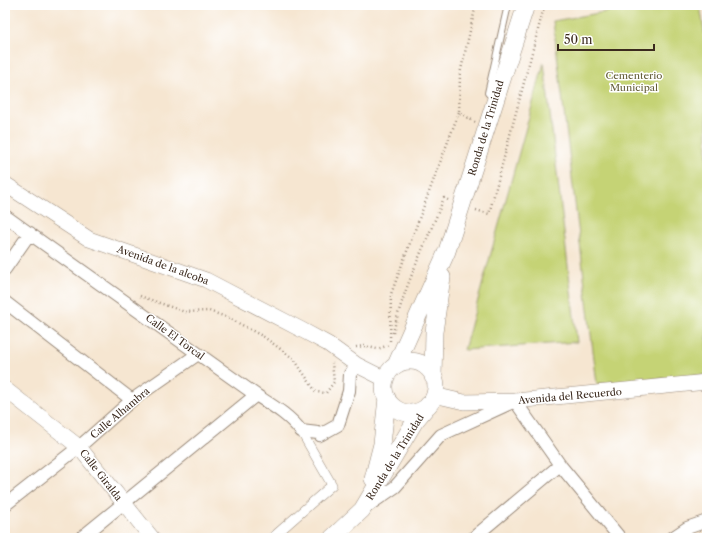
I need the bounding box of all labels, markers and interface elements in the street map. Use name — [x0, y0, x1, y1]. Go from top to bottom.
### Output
scale bar — [558, 26, 654, 52]
text: 50 m — [564, 32, 593, 47]
park label: Cementerio Municipal — [605, 69, 663, 94]
street label: Ronda de la Trinidad — [465, 79, 507, 177]
street label: Avenida de la alcoba — [114, 242, 211, 288]
street label: Calle El Torcal — [143, 311, 207, 363]
street label: Calle Alhambra — [88, 384, 153, 442]
street label: Avenida del Recuerdo — [517, 385, 622, 407]
street label: Ronda de la Trinidad — [363, 411, 427, 503]
street label: Calle Giralda — [77, 447, 126, 504]

